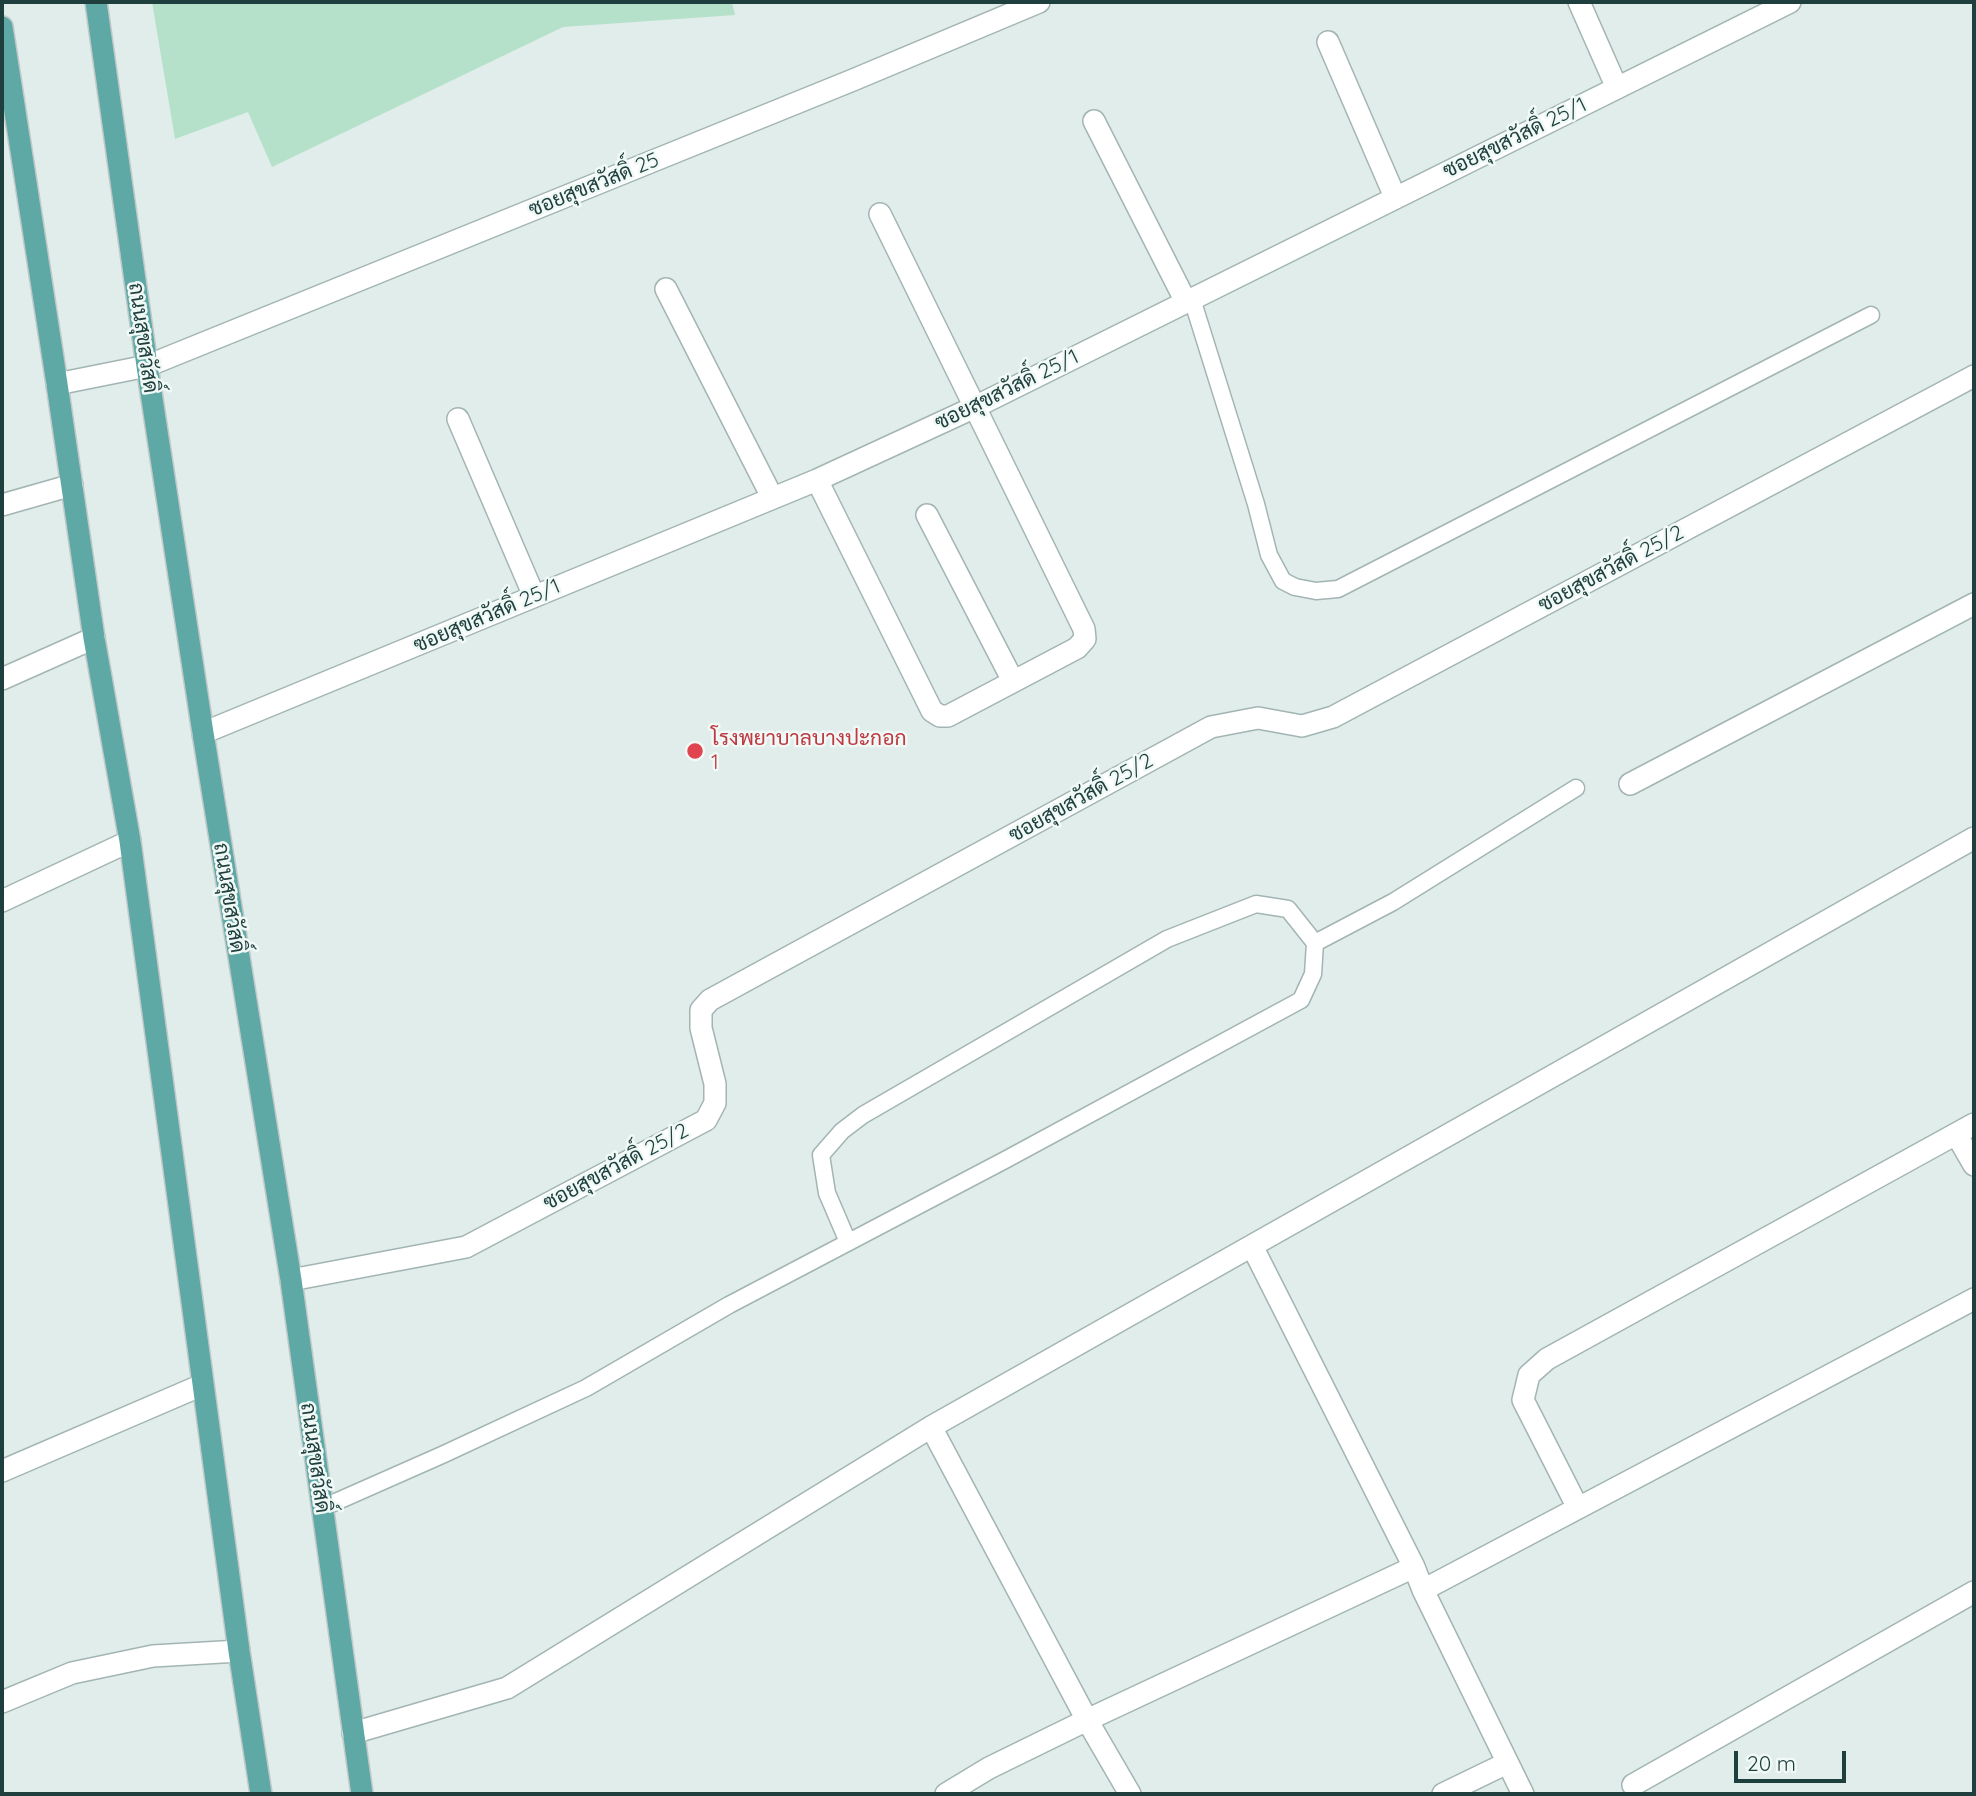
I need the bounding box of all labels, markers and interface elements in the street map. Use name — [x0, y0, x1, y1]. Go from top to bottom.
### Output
street label: ซอยสุขสวัสดิ์ 25/1 — [1439, 92, 1591, 184]
street label: ซอยสุขสวัสดิ์ 25 — [525, 147, 663, 223]
street label: ถนนสุขสวัสดิ์ — [123, 281, 163, 395]
street label: ซอยสุขสวัสดิ์ 25/1 — [931, 344, 1083, 436]
street label: ซอยสุขสวัสดิ์ 25/2 — [1534, 520, 1688, 618]
street label: ซอยสุขสวัสดิ์ 25/1 — [410, 574, 564, 658]
place label: โรงพยาบาลบางปะกอก 1 — [711, 726, 907, 776]
marker: โรงพยาบาลบางปะกอก 1 — [685, 741, 705, 761]
street label: ซอยสุขสวัสดิ์ 25/2 — [1005, 748, 1157, 848]
street label: ถนนสุขสวัสดิ์ — [208, 841, 250, 955]
street label: ซอยสุขสวัสดิ์ 25/2 — [539, 1118, 693, 1216]
street label: ถนนสุขสวัสดิ์ — [295, 1401, 335, 1515]
scale bar — [1738, 1736, 1850, 1780]
text: 20 m — [1747, 1750, 1796, 1776]

